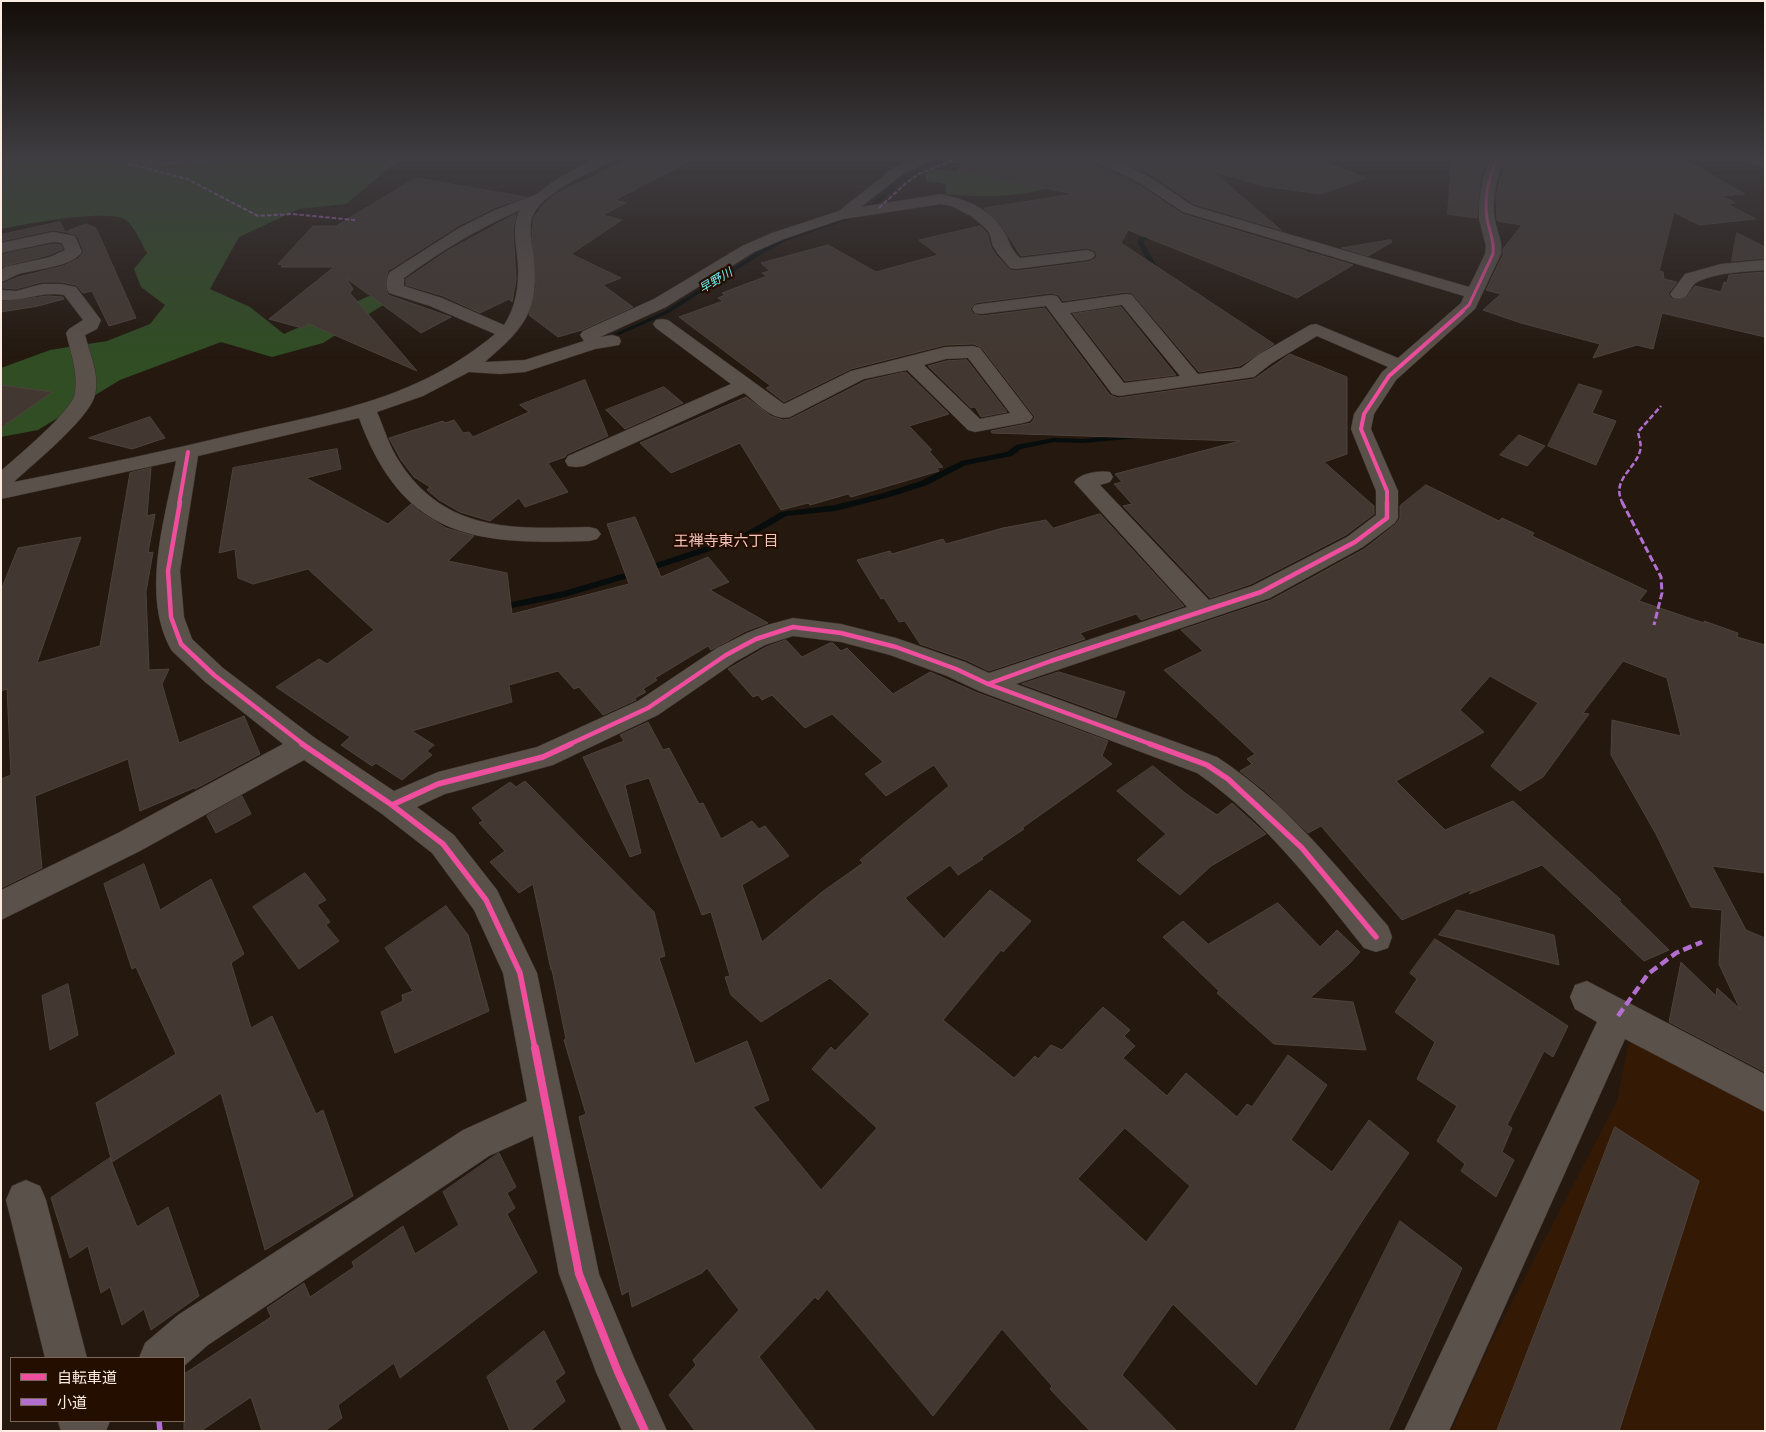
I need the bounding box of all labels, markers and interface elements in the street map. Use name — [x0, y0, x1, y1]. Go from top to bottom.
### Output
water label: 早野川 — [697, 266, 735, 296]
district label: 王禅寺東六丁目 — [674, 533, 778, 551]
legend — [10, 1357, 185, 1422]
text: 自転車道 — [57, 1367, 117, 1387]
text: 小道 — [57, 1392, 87, 1412]

